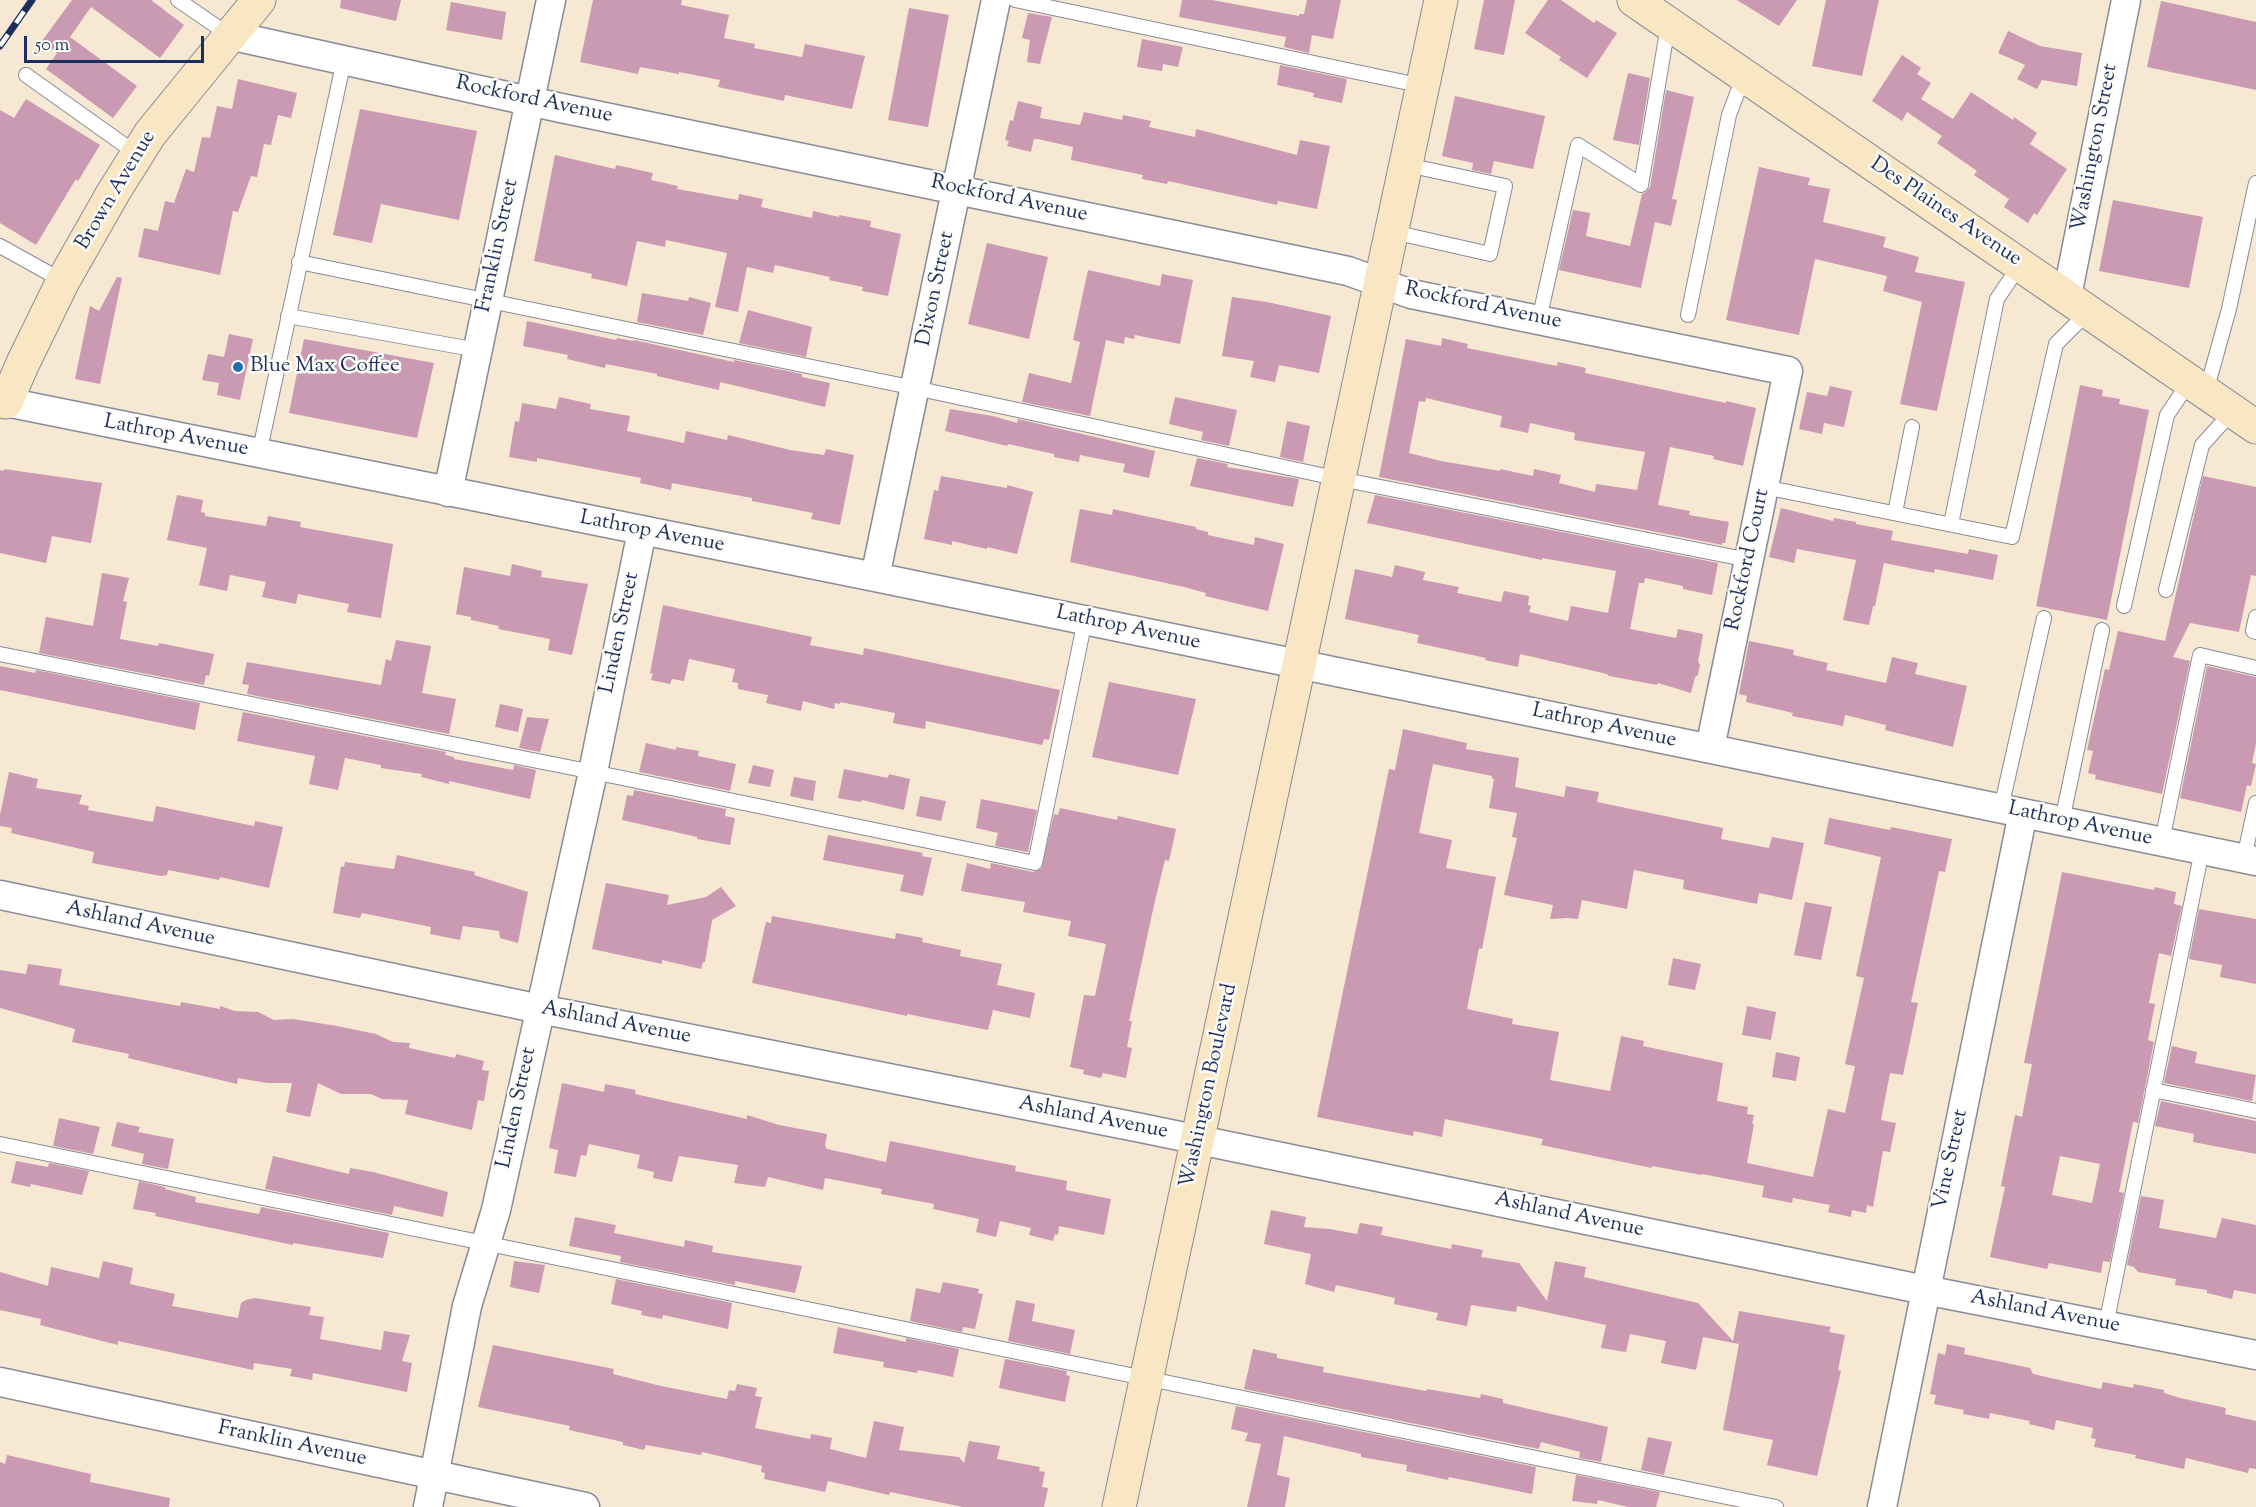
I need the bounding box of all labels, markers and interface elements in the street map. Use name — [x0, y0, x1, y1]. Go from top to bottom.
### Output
scale bar — [27, 24, 207, 62]
text: 50 m — [35, 33, 69, 59]
street label: Washington Street — [2067, 62, 2125, 234]
street label: Rockford Avenue — [453, 72, 615, 130]
street label: Brown Avenue — [72, 127, 162, 255]
street label: Des Plaines Avenue — [1864, 153, 2026, 273]
street label: Rockford Avenue — [928, 171, 1090, 229]
street label: Franklin Street — [473, 177, 525, 315]
street label: Dixon Street — [913, 229, 961, 349]
street label: Rockford Avenue — [1402, 278, 1564, 336]
place label: Blue Max Coffee — [250, 354, 400, 380]
marker: Blue Max Coffee — [231, 360, 245, 374]
street label: Lathrop Avenue — [102, 411, 250, 463]
street label: Rockford Court — [1722, 487, 1776, 633]
street label: Lathrop Avenue — [578, 507, 726, 559]
street label: Linden Street — [596, 570, 646, 696]
street label: Lathrop Avenue — [1054, 601, 1202, 657]
street label: Lathrop Avenue — [1530, 699, 1678, 755]
street label: Lathrop Avenue — [2006, 797, 2154, 853]
street label: Ashland Avenue — [63, 897, 217, 953]
street label: Washington Boulevard — [1176, 981, 1244, 1191]
street label: Ashland Avenue — [539, 997, 693, 1051]
street label: Linden Street — [493, 1045, 543, 1171]
street label: Ashland Avenue — [1016, 1092, 1170, 1146]
street label: Vine Street — [1929, 1107, 1975, 1213]
street label: Ashland Avenue — [1492, 1188, 1646, 1244]
street label: Ashland Avenue — [1968, 1286, 2122, 1340]
street label: Franklin Avenue — [215, 1417, 369, 1473]

